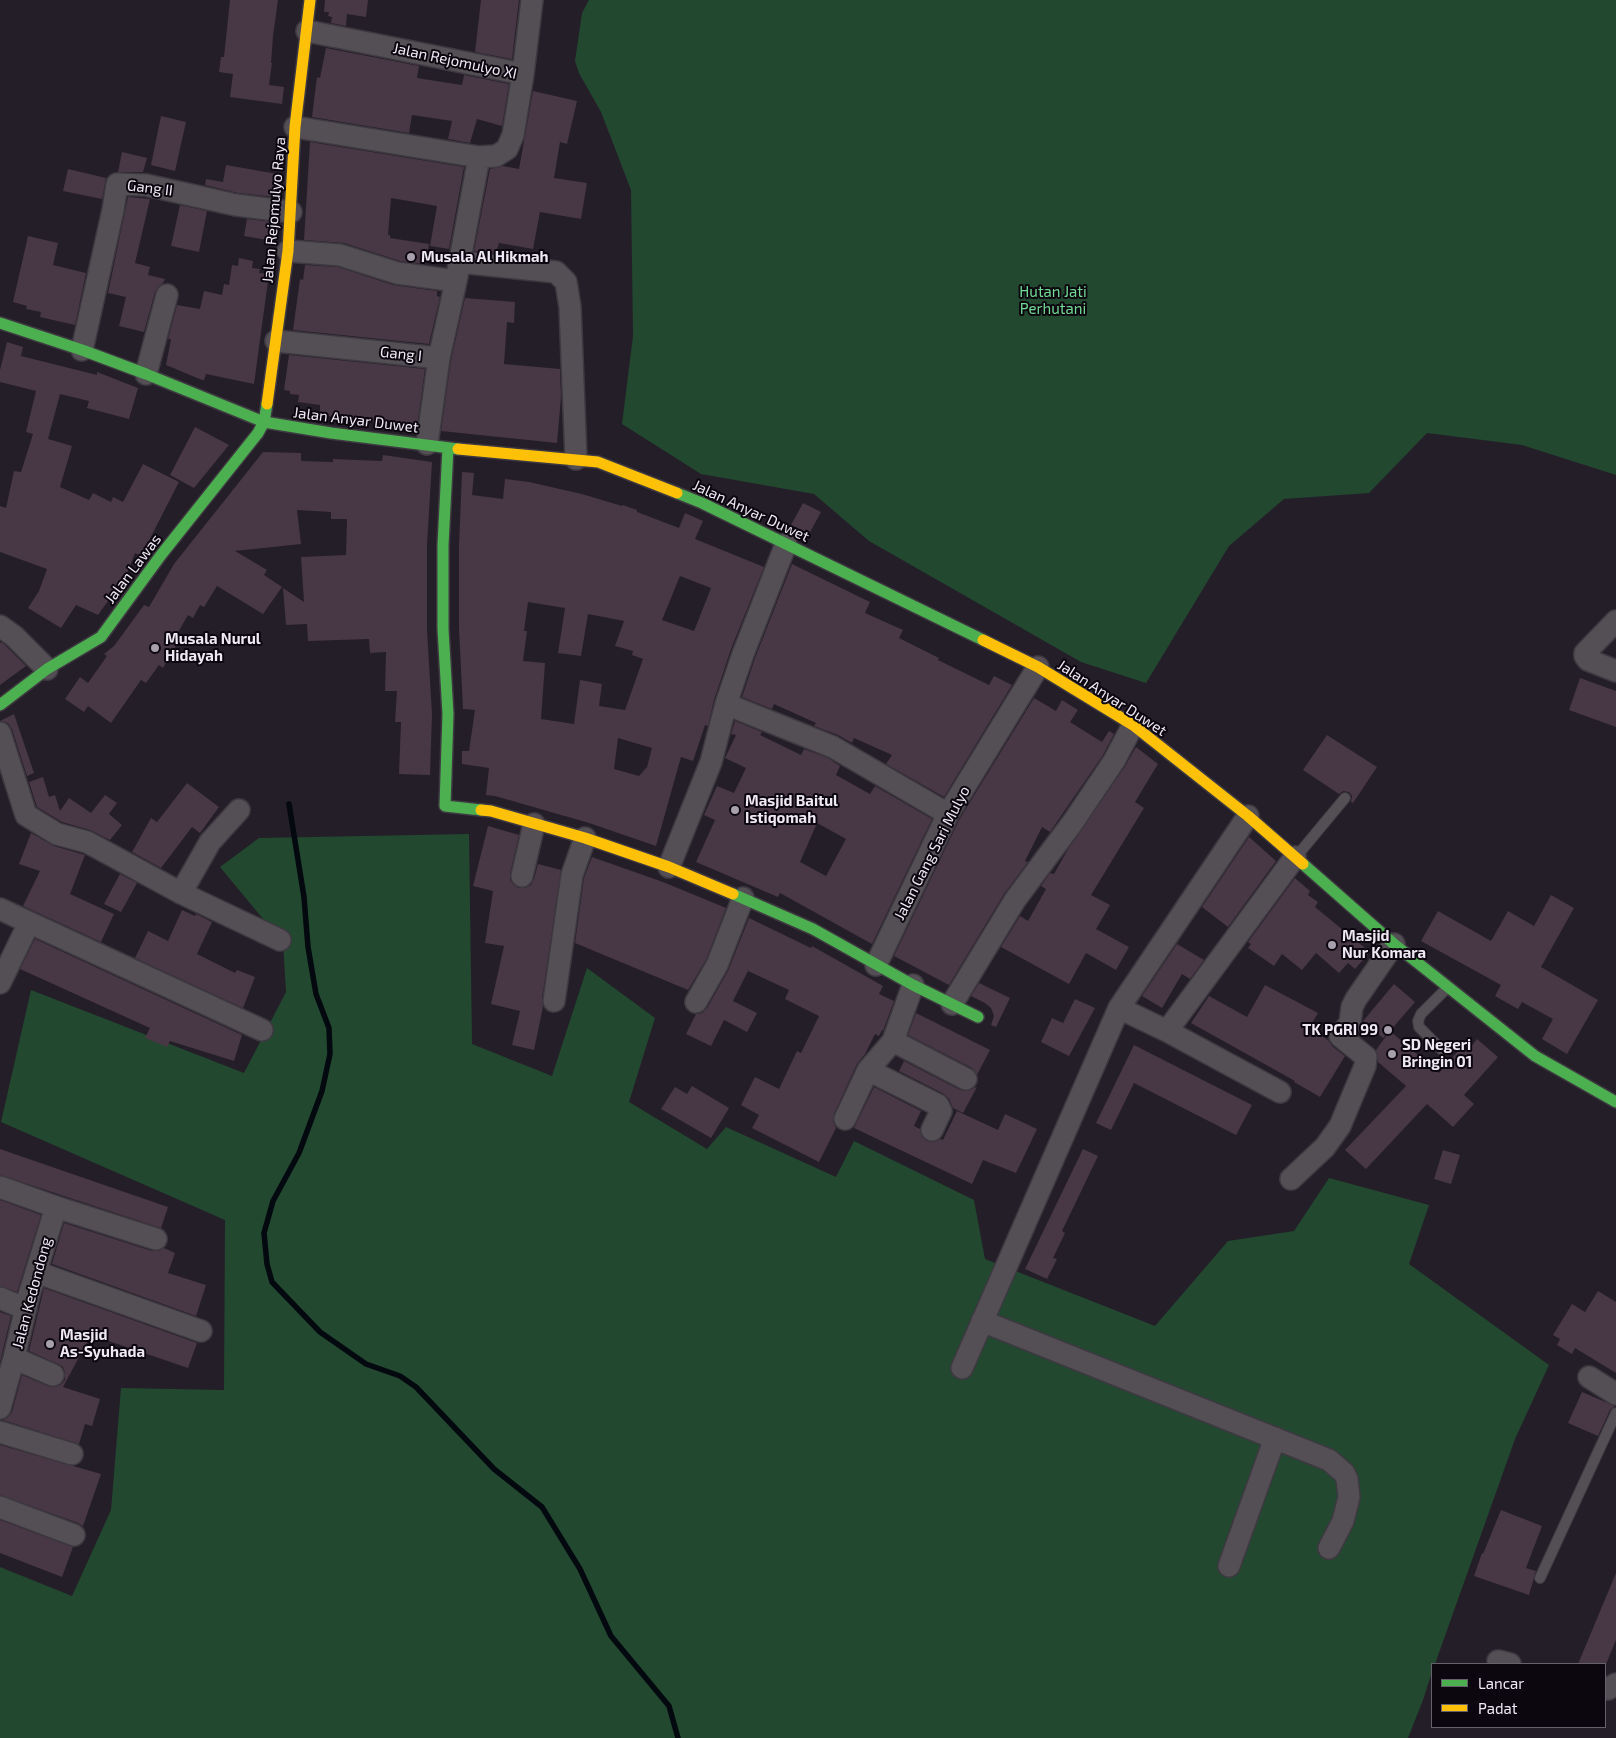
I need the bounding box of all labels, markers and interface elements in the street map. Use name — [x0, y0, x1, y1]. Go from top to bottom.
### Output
street label: Jalan Rejomulyo XI — [391, 39, 519, 83]
street label: Jalan Rejomulyo Raya — [259, 136, 289, 284]
street label: Gang II — [126, 176, 174, 200]
place label: Musala Al Hikmah — [421, 248, 548, 266]
marker: Musala Al Hikmah — [405, 251, 417, 263]
park label: Hutan Jati Perhutani — [1019, 283, 1087, 318]
street label: Gang I — [379, 343, 423, 365]
street label: Jalan Anyar Duwet — [292, 403, 420, 437]
street label: Jalan Anyar Duwet — [690, 476, 812, 546]
street label: Jalan Lawas — [101, 531, 165, 607]
place label: Musala Nurul Hidayah — [165, 630, 261, 665]
marker: Musala Nurul Hidayah — [149, 642, 161, 654]
street label: Jalan Anyar Duwet — [1054, 656, 1170, 740]
street label: Jalan Gang Sari Mulyo — [890, 783, 974, 923]
place label: Masjid Baitul Istiqomah — [745, 792, 838, 827]
marker: Masjid Baitul Istiqomah — [729, 804, 741, 816]
place label: Masjid Nur Komara — [1342, 927, 1426, 962]
marker: Masjid Nur Komara — [1326, 939, 1338, 951]
place label: TK PGRI 99 — [1302, 1021, 1378, 1039]
marker: TK PGRI 99 — [1382, 1024, 1394, 1036]
place label: SD Negeri Bringin 01 — [1402, 1036, 1472, 1071]
marker: SD Negeri Bringin 01 — [1386, 1048, 1398, 1060]
street label: Jalan Kedondong — [8, 1235, 56, 1351]
place label: Masjid As-Syuhada — [60, 1326, 145, 1361]
marker: Masjid As-Syuhada — [44, 1338, 56, 1350]
legend — [1431, 1663, 1606, 1728]
text: Lancar — [1478, 1674, 1524, 1692]
text: Padat — [1478, 1699, 1518, 1717]

